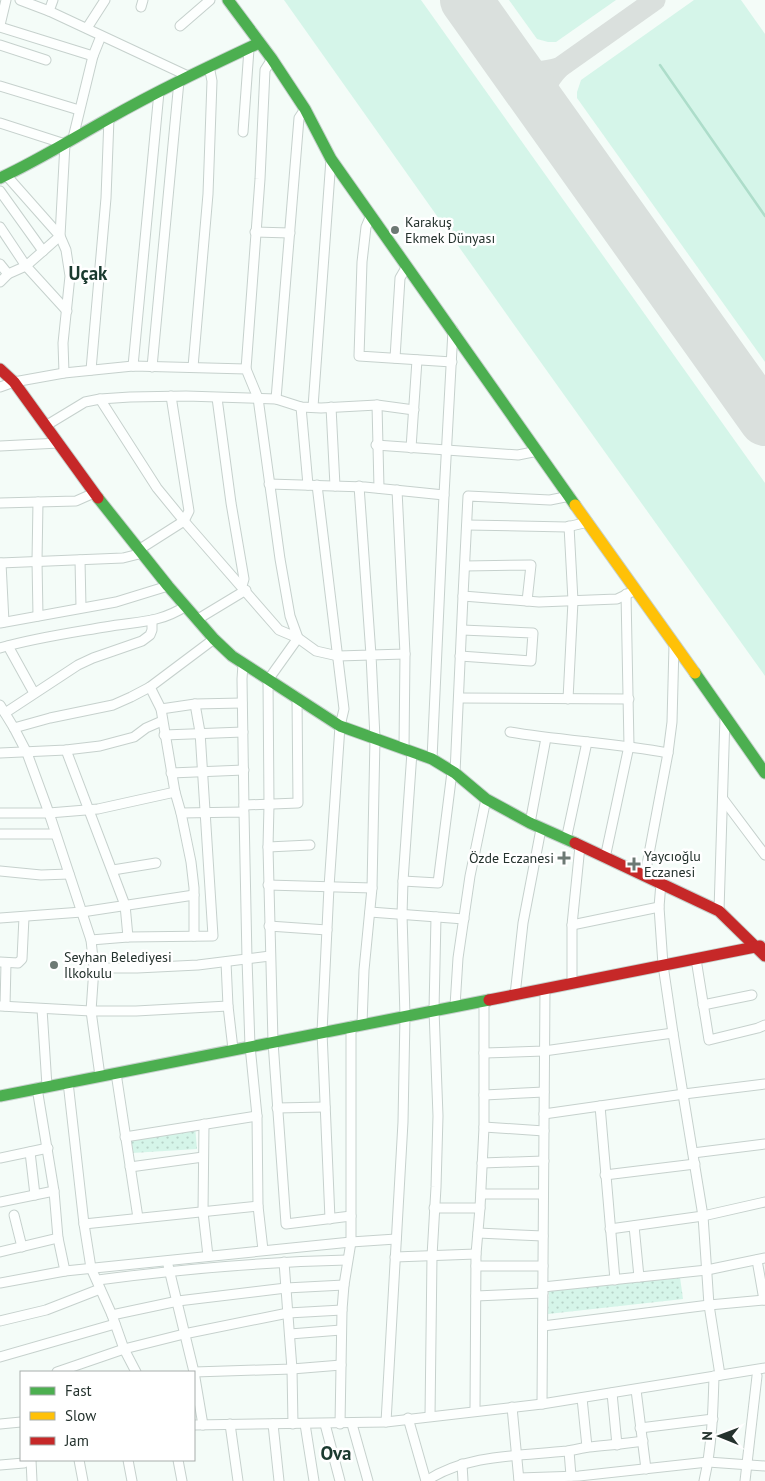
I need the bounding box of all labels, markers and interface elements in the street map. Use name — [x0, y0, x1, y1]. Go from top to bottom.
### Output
place label: Karakuş Ekmek Dünyası — [405, 213, 495, 247]
marker: Karakuş Ekmek Dünyası — [389, 224, 401, 236]
district label: Uçak — [69, 261, 108, 285]
place label: Yaycıoğlu Eczanesi — [644, 847, 701, 881]
place label: Özde Eczanesi — [469, 849, 554, 867]
marker: Özde Eczanesi — [558, 852, 570, 864]
marker: Yaycıoğlu Eczanesi — [628, 858, 640, 870]
place label: Seyhan Belediyesi İlkokulu — [64, 948, 172, 982]
marker: Seyhan Belediyesi İlkokulu — [48, 959, 60, 971]
legend — [20, 1371, 195, 1461]
text: Fast — [65, 1381, 92, 1400]
text: Slow — [65, 1406, 96, 1425]
north arrow — [695, 1411, 745, 1461]
text: Jam — [64, 1431, 89, 1450]
text: N — [698, 1431, 716, 1441]
district label: Ova — [320, 1441, 352, 1465]

